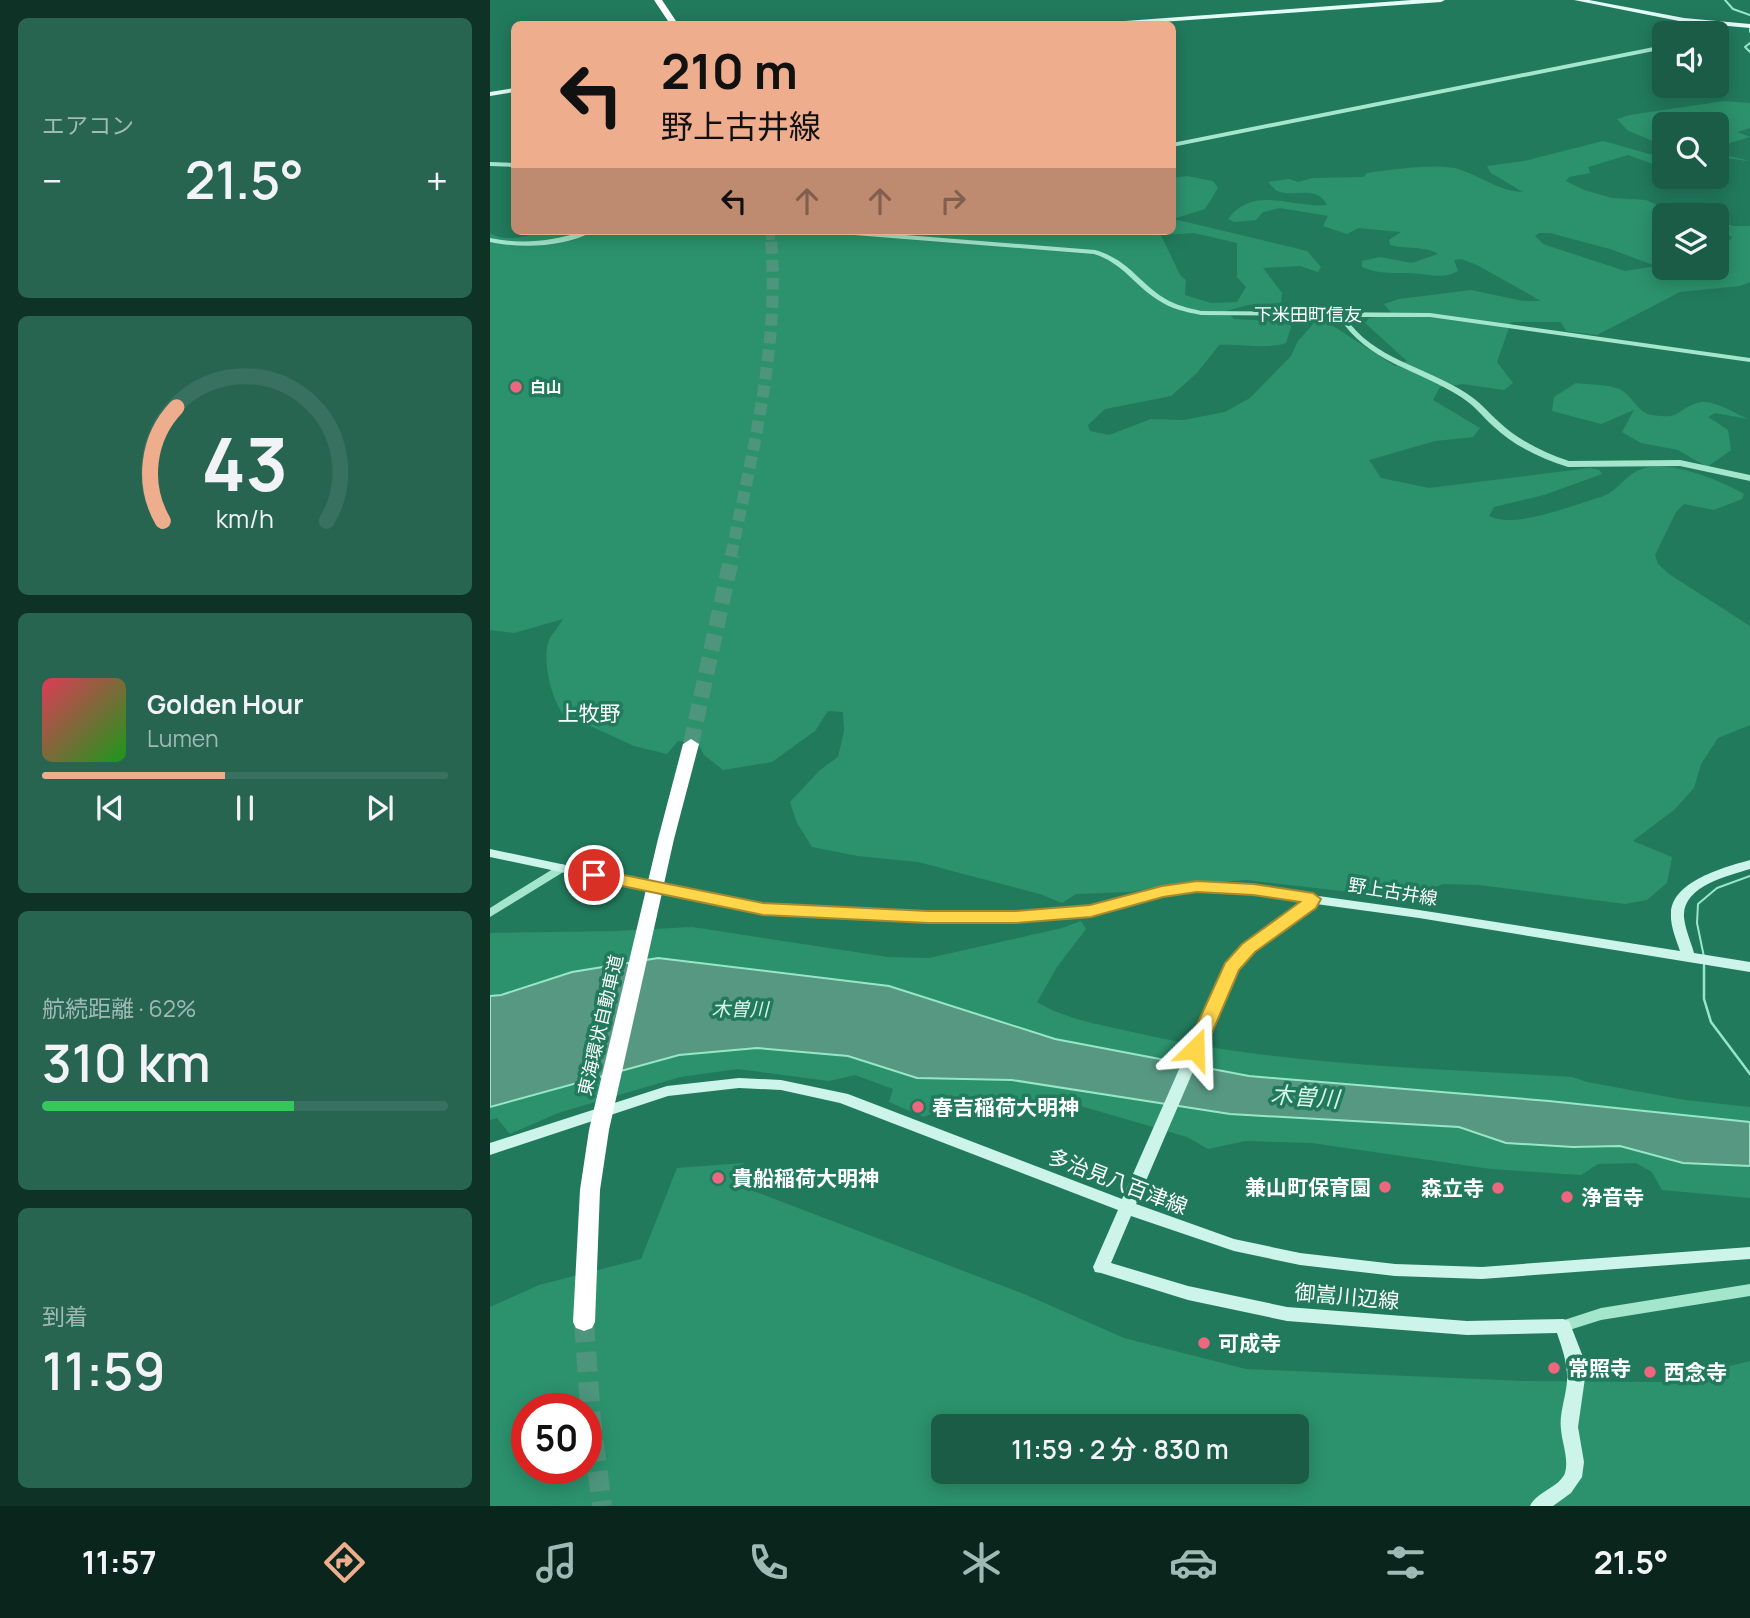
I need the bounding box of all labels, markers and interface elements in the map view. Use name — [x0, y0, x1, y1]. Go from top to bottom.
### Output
map controls — [1652, 21, 1729, 280]
button: sound — [1652, 21, 1729, 98]
text: 210 m — [661, 37, 798, 104]
icon: left — [546, 49, 637, 140]
text: 野上古井線 — [661, 104, 821, 148]
text: エアコン — [42, 109, 134, 141]
button: search — [1652, 112, 1729, 189]
text: 21.5° — [185, 144, 304, 215]
text: − — [42, 154, 63, 206]
text: + — [426, 154, 448, 206]
icon: left — [715, 182, 753, 220]
icon: ahead — [788, 182, 826, 220]
icon: ahead — [861, 182, 899, 220]
icon: right — [934, 182, 972, 220]
button: layers — [1652, 203, 1729, 280]
district label: 下米田町信友 — [1254, 302, 1362, 326]
place label: 白山 — [530, 376, 562, 398]
marker: 白山 — [508, 379, 524, 395]
text: 43 — [202, 414, 288, 514]
text: km/h — [216, 501, 274, 536]
text: Golden Hour — [147, 686, 304, 722]
district label: 上牧野 — [558, 699, 621, 727]
text: Lumen — [147, 722, 219, 754]
icon: previous — [91, 789, 129, 827]
icon: pause — [226, 789, 264, 827]
icon: next — [361, 789, 399, 827]
pin — [564, 845, 624, 905]
icon: arrive — [575, 856, 613, 894]
street label: 野上古井線 — [1347, 872, 1439, 910]
street label: 東海環状自動車道 — [572, 952, 628, 1098]
text: 航続距離 · 62% — [42, 992, 197, 1024]
water label: 木曽川 — [711, 996, 770, 1022]
position arrow — [1158, 1012, 1232, 1086]
text: 310 km — [42, 1027, 211, 1098]
water label: 木曽川 — [1269, 1078, 1344, 1115]
place label: 春吉稲荷大明神 — [932, 1093, 1079, 1121]
marker: 春吉稲荷大明神 — [910, 1099, 926, 1115]
street label: 多治見八百津線 — [1044, 1142, 1192, 1220]
place label: 貴船稲荷大明神 — [732, 1164, 879, 1192]
marker: 貴船稲荷大明神 — [710, 1170, 726, 1186]
place label: 兼山町保育園 — [1245, 1173, 1371, 1201]
place label: 森立寺 — [1421, 1174, 1484, 1202]
marker: 兼山町保育園 — [1377, 1179, 1393, 1195]
marker: 森立寺 — [1490, 1180, 1506, 1196]
place label: 浄音寺 — [1581, 1183, 1644, 1211]
marker: 浄音寺 — [1559, 1189, 1575, 1205]
street label: 御嵩川辺線 — [1293, 1277, 1401, 1315]
text: 到着 — [42, 1300, 88, 1332]
place label: 可成寺 — [1218, 1329, 1281, 1357]
text: 11:59 — [42, 1335, 166, 1406]
marker: 可成寺 — [1196, 1335, 1212, 1351]
place label: 常照寺 — [1568, 1354, 1631, 1382]
place label: 西念寺 — [1664, 1358, 1727, 1386]
marker: 常照寺 — [1546, 1360, 1562, 1376]
marker: 西念寺 — [1642, 1364, 1658, 1380]
speed limit sign: 50 — [511, 1393, 602, 1484]
text: 11:59 · 2 分 · 830 m — [1011, 1431, 1229, 1467]
icon: directions — [320, 1538, 369, 1587]
icon: music — [532, 1538, 581, 1587]
icon: phone — [744, 1538, 793, 1587]
icon: climate — [957, 1538, 1006, 1587]
icon: car — [1169, 1538, 1218, 1587]
icon: filters — [1381, 1538, 1430, 1587]
text: 11:57 — [82, 1540, 156, 1584]
text: 21.5° — [1594, 1540, 1668, 1584]

